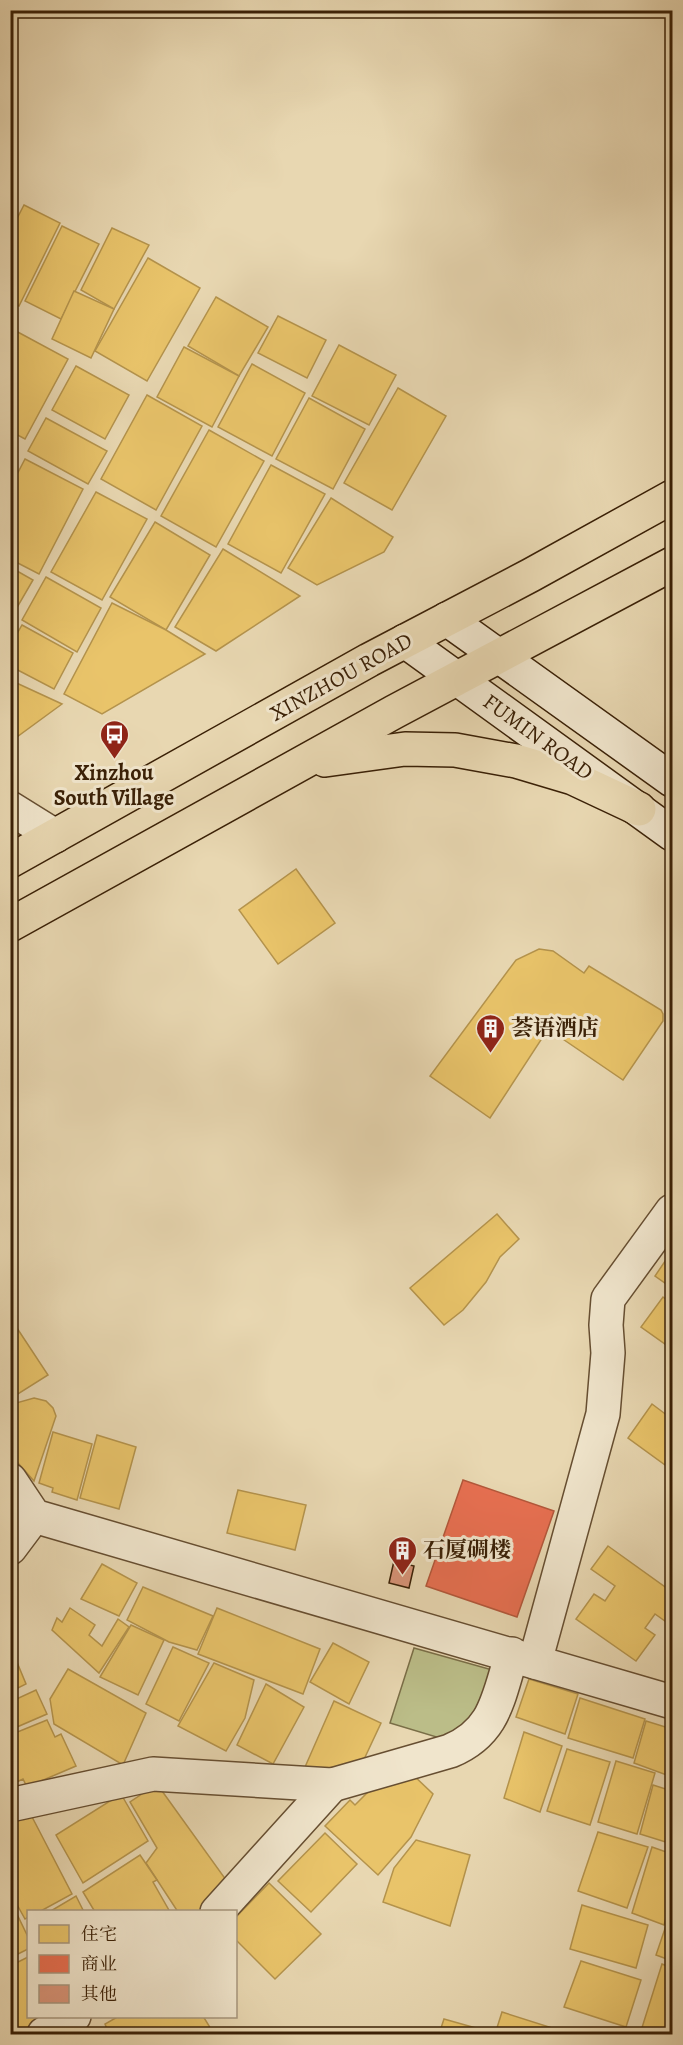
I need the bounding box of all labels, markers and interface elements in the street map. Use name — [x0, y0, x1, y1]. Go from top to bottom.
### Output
street label: XINZHOU ROAD — [264, 625, 418, 729]
street label: FUMIN ROAD — [477, 687, 599, 787]
bus stop icon: Xinzhou South Village — [98, 718, 130, 760]
place label: Xinzhou South Village — [54, 758, 174, 813]
building icon: 荟语酒店 — [474, 1012, 506, 1054]
place label: 荟语酒店 — [511, 1013, 599, 1043]
building icon: 石厦碉楼 — [386, 1534, 418, 1576]
place label: 石厦碉楼 — [423, 1535, 511, 1565]
legend — [27, 1910, 237, 2018]
text: 住宅 — [81, 1922, 117, 1946]
text: 商业 — [81, 1952, 117, 1976]
text: 其他 — [81, 1982, 117, 2006]

